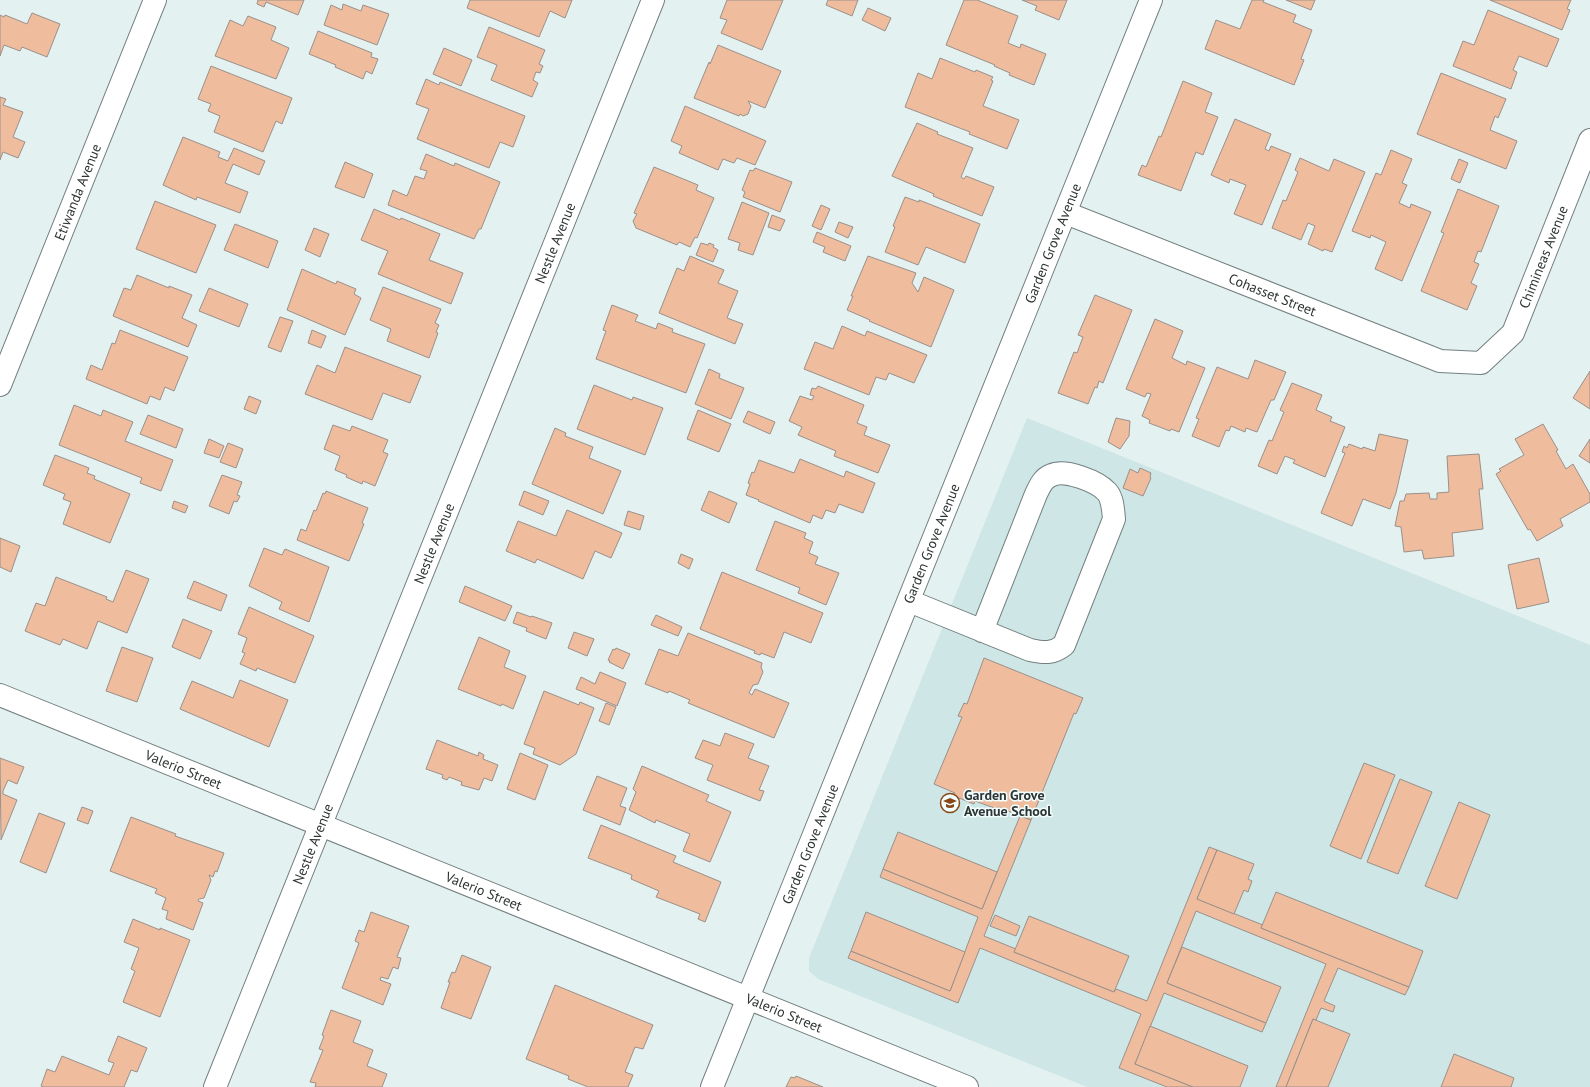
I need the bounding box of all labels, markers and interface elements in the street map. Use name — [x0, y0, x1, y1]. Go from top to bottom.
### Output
street label: Etiwanda Avenue — [50, 141, 105, 243]
street label: Garden Grove Avenue — [1020, 181, 1085, 306]
street label: Nestle Avenue — [531, 200, 579, 286]
street label: Chimineas Avenue — [1515, 203, 1572, 311]
street label: Cohasset Street — [1226, 269, 1319, 320]
street label: Garden Grove Avenue — [899, 481, 964, 606]
street label: Nestle Avenue — [410, 500, 458, 586]
street label: Valerio Street — [142, 745, 225, 793]
street label: Garden Grove Avenue — [778, 781, 842, 907]
place label: Garden Grove Avenue School — [964, 786, 1052, 820]
school or university icon: Garden Grove Avenue School — [939, 792, 961, 814]
street label: Nestle Avenue — [289, 801, 337, 887]
street label: Valerio Street — [442, 867, 525, 915]
street label: Valerio Street — [742, 989, 825, 1036]

